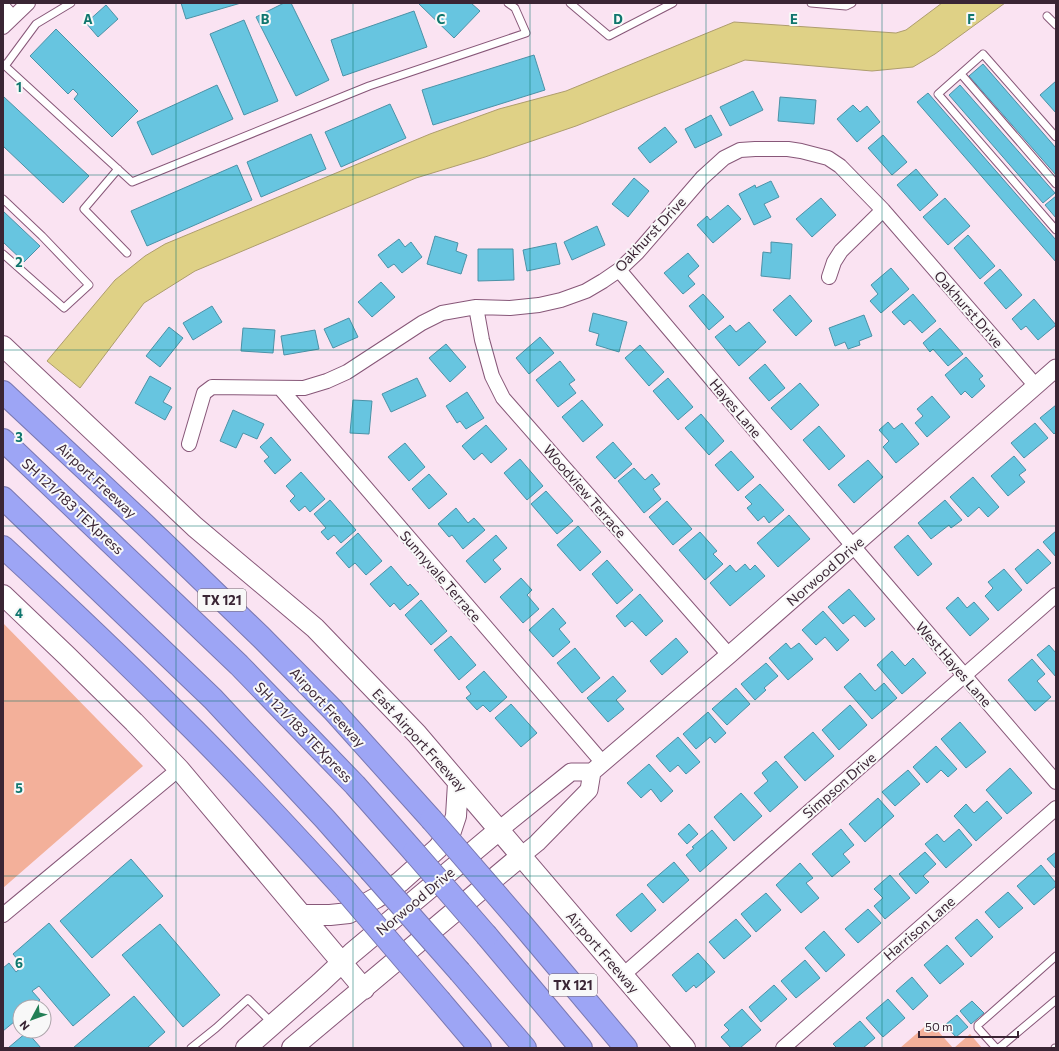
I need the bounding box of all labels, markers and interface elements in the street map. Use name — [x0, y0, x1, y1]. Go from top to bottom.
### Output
text: A — [83, 11, 93, 27]
text: B — [261, 11, 270, 27]
text: C — [437, 11, 446, 27]
text: D — [613, 11, 623, 27]
text: E — [790, 11, 798, 27]
text: F — [967, 11, 975, 27]
text: 1 — [16, 79, 22, 95]
street label: Oakhurst Drive — [611, 193, 689, 275]
text: 2 — [15, 254, 23, 270]
street label: Oakhurst Drive — [931, 267, 1007, 351]
street label: Hayes Lane — [706, 375, 766, 441]
text: 3 — [15, 429, 23, 445]
street label: Airport Freeway — [54, 439, 140, 521]
street label: Woodview Terrace — [540, 441, 630, 541]
street label: SH 121/183 TEXpress — [19, 454, 127, 558]
street label: Sunnyvale Terrace — [397, 527, 485, 625]
street label: Norwood Drive — [783, 533, 867, 609]
road number: TX 121 — [198, 589, 246, 611]
text: 4 — [15, 605, 23, 621]
street label: West Hayes Lane — [912, 618, 996, 710]
street label: Airport Freeway — [287, 664, 369, 750]
street label: SH 121/183 TEXpress — [252, 678, 356, 786]
street label: East Airport Freeway — [369, 685, 471, 795]
street label: Simpson Drive — [799, 749, 879, 821]
text: 5 — [15, 780, 23, 796]
street label: Norwood Drive — [372, 863, 458, 939]
street label: Harrison Lane — [880, 892, 958, 964]
street label: Airport Freeway — [563, 908, 643, 996]
text: 6 — [15, 955, 23, 971]
road number: TX 121 — [549, 974, 597, 996]
north arrow — [12, 999, 52, 1039]
scale bar — [919, 1013, 1018, 1039]
text: N — [16, 1019, 32, 1033]
text: 50 m — [925, 1019, 953, 1033]

